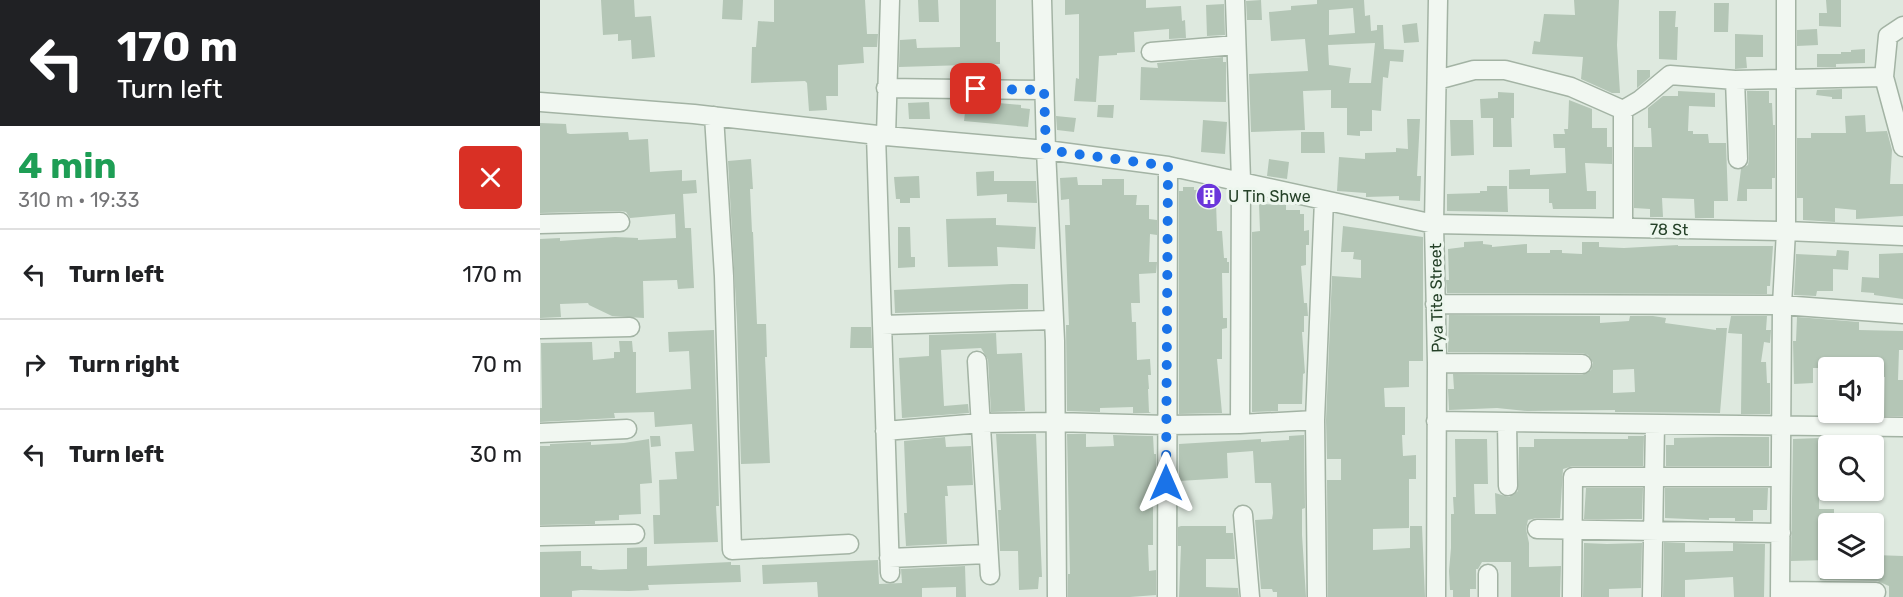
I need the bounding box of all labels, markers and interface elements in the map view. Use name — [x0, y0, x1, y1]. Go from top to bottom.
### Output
text: 170 m — [117, 22, 238, 72]
icon: left — [18, 24, 96, 102]
pin — [950, 63, 1001, 114]
icon: arrive — [959, 72, 992, 105]
text: Turn left — [117, 73, 222, 105]
text: 4 min — [18, 144, 117, 187]
button: close — [459, 146, 522, 209]
building icon: U Tin Shwe — [1194, 181, 1224, 211]
place label: U Tin Shwe — [1228, 187, 1311, 206]
text: 310 m · 19:33 — [18, 188, 140, 212]
street label: 78 St — [1650, 220, 1688, 239]
street label: Pya Tite Street — [1426, 243, 1447, 353]
icon: left — [18, 258, 51, 291]
text: Turn left — [69, 261, 164, 288]
text: 170 m — [462, 261, 522, 288]
icon: right — [18, 348, 51, 381]
text: Turn right — [69, 351, 179, 378]
text: 70 m — [472, 351, 522, 378]
map controls — [1818, 357, 1884, 579]
button: sound — [1818, 357, 1884, 423]
button: search — [1818, 435, 1884, 501]
icon: left — [18, 438, 51, 471]
text: Turn left — [69, 441, 164, 468]
text: 30 m — [470, 441, 522, 468]
position arrow — [1134, 451, 1198, 515]
button: layers — [1818, 513, 1884, 579]

